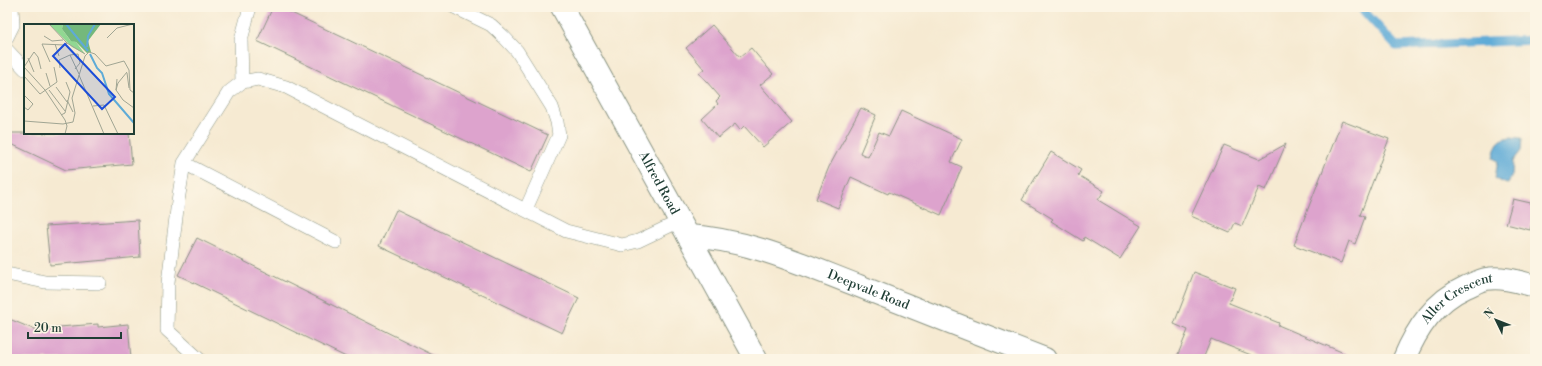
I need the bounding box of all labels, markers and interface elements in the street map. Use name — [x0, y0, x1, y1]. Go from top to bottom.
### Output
inset map — [24, 24, 134, 134]
street label: Alfred Road — [635, 148, 683, 218]
street label: Deepvale Road — [825, 266, 912, 314]
street label: Aller Crescent — [1417, 270, 1494, 328]
north arrow — [1476, 300, 1516, 340]
text: N — [1481, 306, 1498, 322]
scale bar — [28, 314, 121, 340]
text: 20 m — [34, 321, 62, 336]

